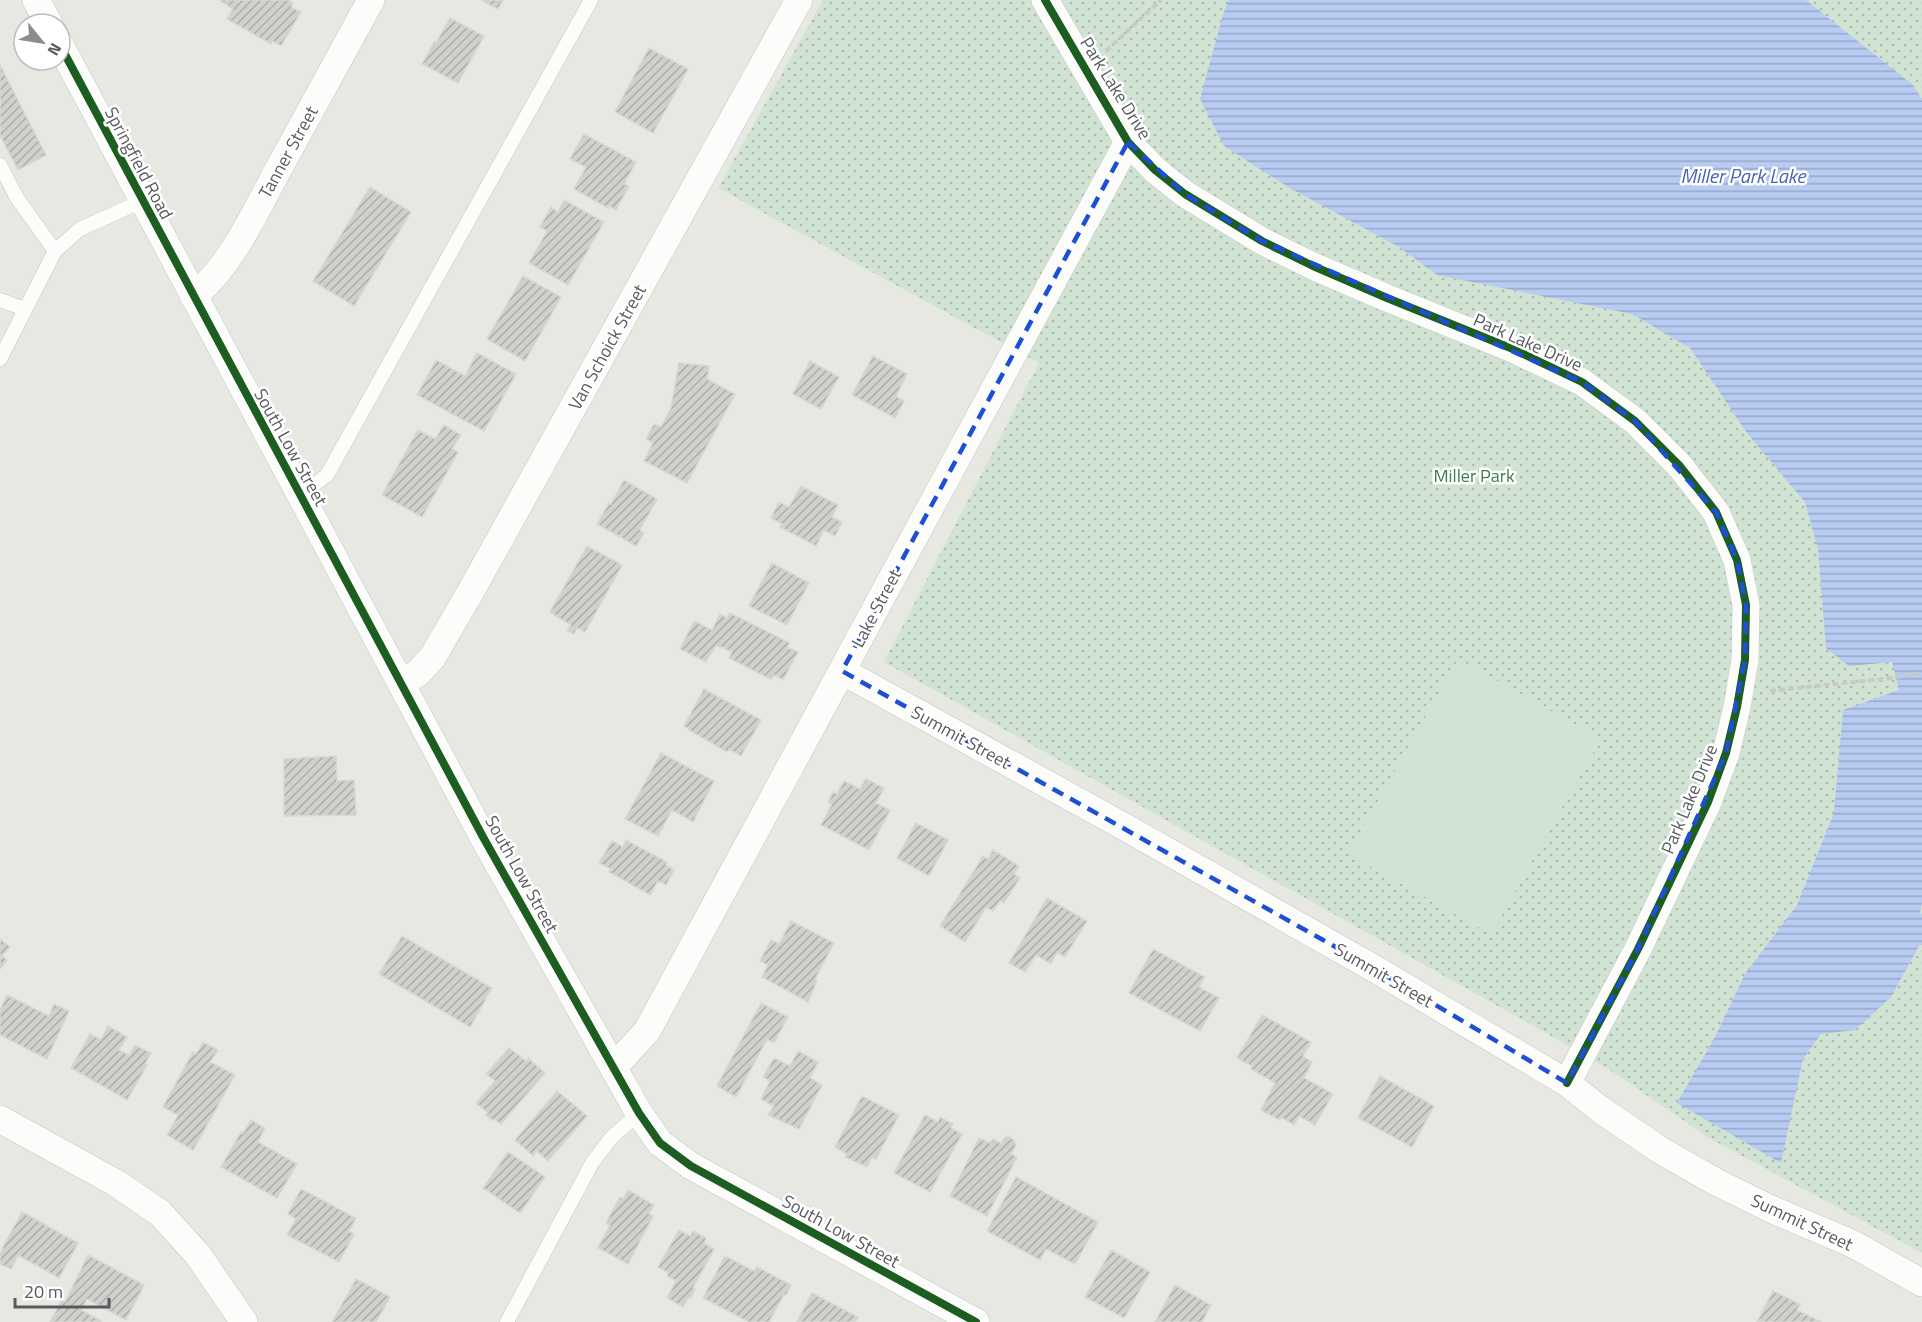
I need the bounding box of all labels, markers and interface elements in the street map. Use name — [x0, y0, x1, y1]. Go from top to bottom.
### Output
north arrow — [12, 12, 72, 72]
street label: Park Lake Drive — [1074, 31, 1158, 145]
text: N — [42, 39, 68, 60]
street label: Tanner Street — [251, 100, 325, 203]
street label: Springfield Road — [98, 102, 180, 224]
water label: Miller Park Lake — [1680, 160, 1807, 191]
street label: Van Schoick Street — [561, 279, 653, 415]
street label: Park Lake Drive — [1469, 306, 1587, 378]
street label: South Low Street — [247, 383, 335, 511]
park label: Miller Park — [1433, 462, 1515, 489]
street label: Lake Street — [844, 563, 908, 652]
street label: Summit Street — [906, 699, 1016, 776]
street label: Park Lake Drive — [1654, 740, 1724, 858]
street label: South Low Street — [478, 810, 566, 938]
street label: Summit Street — [1330, 936, 1439, 1015]
street label: South Low Street — [777, 1187, 905, 1275]
street label: Summit Street — [1746, 1187, 1858, 1258]
scale bar — [15, 1271, 110, 1309]
text: 20 m — [24, 1278, 63, 1305]

